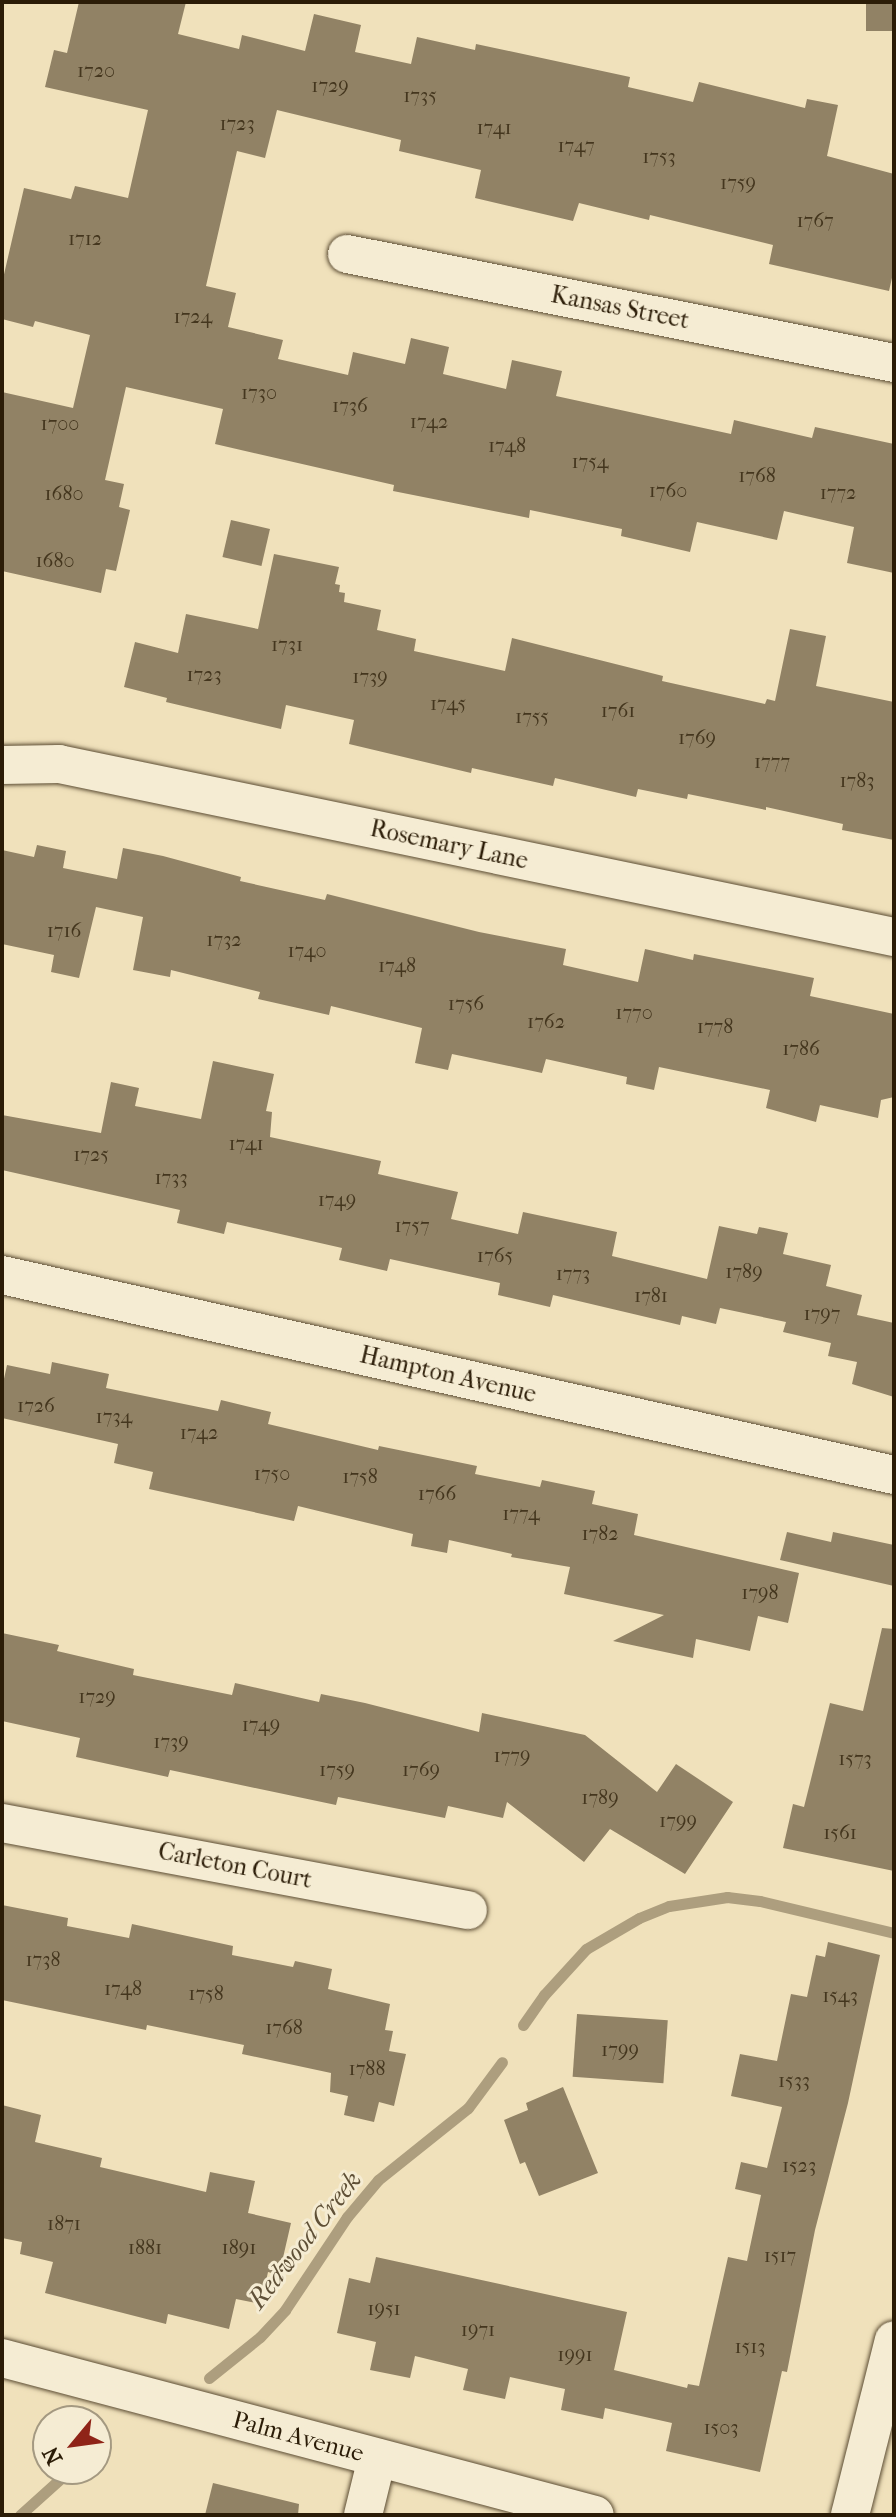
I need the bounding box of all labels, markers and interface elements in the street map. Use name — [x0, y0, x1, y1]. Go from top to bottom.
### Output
house number: 1720 — [77, 58, 115, 82]
house number: 1729 — [311, 73, 349, 97]
house number: 1735 — [403, 83, 437, 107]
house number: 1723 — [219, 111, 255, 135]
house number: 1741 — [476, 115, 512, 139]
house number: 1747 — [557, 133, 595, 157]
house number: 1753 — [642, 144, 676, 168]
house number: 1759 — [720, 170, 756, 194]
house number: 1767 — [796, 208, 834, 232]
house number: 1712 — [68, 226, 102, 250]
street label: Kansas Street — [549, 281, 691, 335]
house number: 1724 — [174, 304, 212, 328]
house number: 1730 — [241, 380, 277, 404]
house number: 1736 — [332, 393, 368, 417]
house number: 1742 — [410, 409, 448, 433]
house number: 1700 — [41, 411, 79, 435]
house number: 1748 — [488, 433, 526, 457]
house number: 1754 — [571, 449, 609, 473]
house number: 1768 — [738, 463, 776, 487]
house number: 1760 — [649, 478, 687, 502]
house number: 1772 — [820, 480, 856, 504]
house number: 1680 — [45, 481, 83, 505]
house number: 1680 — [36, 548, 74, 572]
house number: 1731 — [271, 632, 303, 656]
house number: 1723 — [186, 662, 222, 686]
house number: 1739 — [352, 664, 388, 688]
house number: 1745 — [430, 691, 466, 715]
house number: 1761 — [601, 698, 635, 722]
house number: 1755 — [515, 704, 549, 728]
house number: 1769 — [678, 725, 716, 749]
house number: 1777 — [754, 749, 790, 773]
house number: 1783 — [839, 768, 875, 792]
street label: Rosemary Lane — [368, 814, 530, 876]
house number: 1716 — [47, 918, 81, 942]
house number: 1732 — [206, 927, 242, 951]
house number: 1740 — [287, 938, 327, 962]
house number: 1748 — [378, 953, 416, 977]
house number: 1756 — [448, 991, 484, 1015]
house number: 1770 — [615, 1000, 653, 1024]
house number: 1762 — [527, 1009, 565, 1033]
house number: 1778 — [697, 1014, 733, 1038]
house number: 1786 — [782, 1036, 820, 1060]
house number: 1741 — [228, 1131, 264, 1155]
house number: 1725 — [73, 1142, 109, 1166]
house number: 1733 — [154, 1165, 188, 1189]
house number: 1749 — [318, 1187, 356, 1211]
house number: 1757 — [394, 1213, 430, 1237]
house number: 1765 — [477, 1243, 513, 1267]
house number: 1789 — [725, 1259, 763, 1283]
house number: 1773 — [556, 1261, 590, 1285]
house number: 1781 — [634, 1283, 668, 1307]
house number: 1797 — [804, 1301, 840, 1325]
street label: Hampton Avenue — [357, 1341, 539, 1409]
house number: 1726 — [17, 1393, 55, 1417]
house number: 1734 — [96, 1404, 132, 1428]
house number: 1742 — [180, 1420, 218, 1444]
house number: 1750 — [254, 1461, 290, 1485]
house number: 1758 — [342, 1464, 378, 1488]
house number: 1766 — [418, 1481, 456, 1505]
house number: 1774 — [502, 1501, 540, 1525]
house number: 1782 — [581, 1521, 619, 1545]
house number: 1798 — [741, 1580, 779, 1604]
house number: 1729 — [78, 1684, 116, 1708]
house number: 1749 — [242, 1712, 280, 1736]
house number: 1739 — [153, 1729, 189, 1753]
house number: 1779 — [494, 1743, 530, 1767]
house number: 1573 — [838, 1746, 872, 1770]
house number: 1759 — [319, 1757, 355, 1781]
house number: 1769 — [402, 1757, 440, 1781]
house number: 1789 — [581, 1785, 619, 1809]
house number: 1799 — [659, 1808, 697, 1832]
house number: 1561 — [823, 1820, 857, 1844]
street label: Carleton Court — [156, 1837, 314, 1895]
house number: 1738 — [25, 1947, 61, 1971]
house number: 1748 — [104, 1976, 142, 2000]
house number: 1758 — [188, 1981, 224, 2005]
house number: 1543 — [822, 1983, 858, 2007]
house number: 1768 — [265, 2015, 303, 2039]
house number: 1799 — [601, 2037, 639, 2061]
house number: 1788 — [349, 2056, 385, 2080]
house number: 1533 — [778, 2068, 810, 2092]
house number: 1523 — [782, 2153, 816, 2177]
water label: Redwood Creek — [242, 2165, 368, 2315]
house number: 1871 — [47, 2211, 81, 2235]
house number: 1881 — [128, 2235, 162, 2259]
house number: 1891 — [222, 2235, 256, 2259]
house number: 1517 — [764, 2243, 796, 2267]
house number: 1951 — [367, 2296, 401, 2320]
house number: 1971 — [461, 2317, 495, 2341]
house number: 1513 — [734, 2334, 766, 2358]
house number: 1991 — [557, 2342, 593, 2366]
north arrow — [32, 2405, 112, 2485]
street label: Palm Avenue — [229, 2406, 367, 2468]
house number: 1503 — [704, 2415, 738, 2439]
text: N — [37, 2442, 68, 2469]

